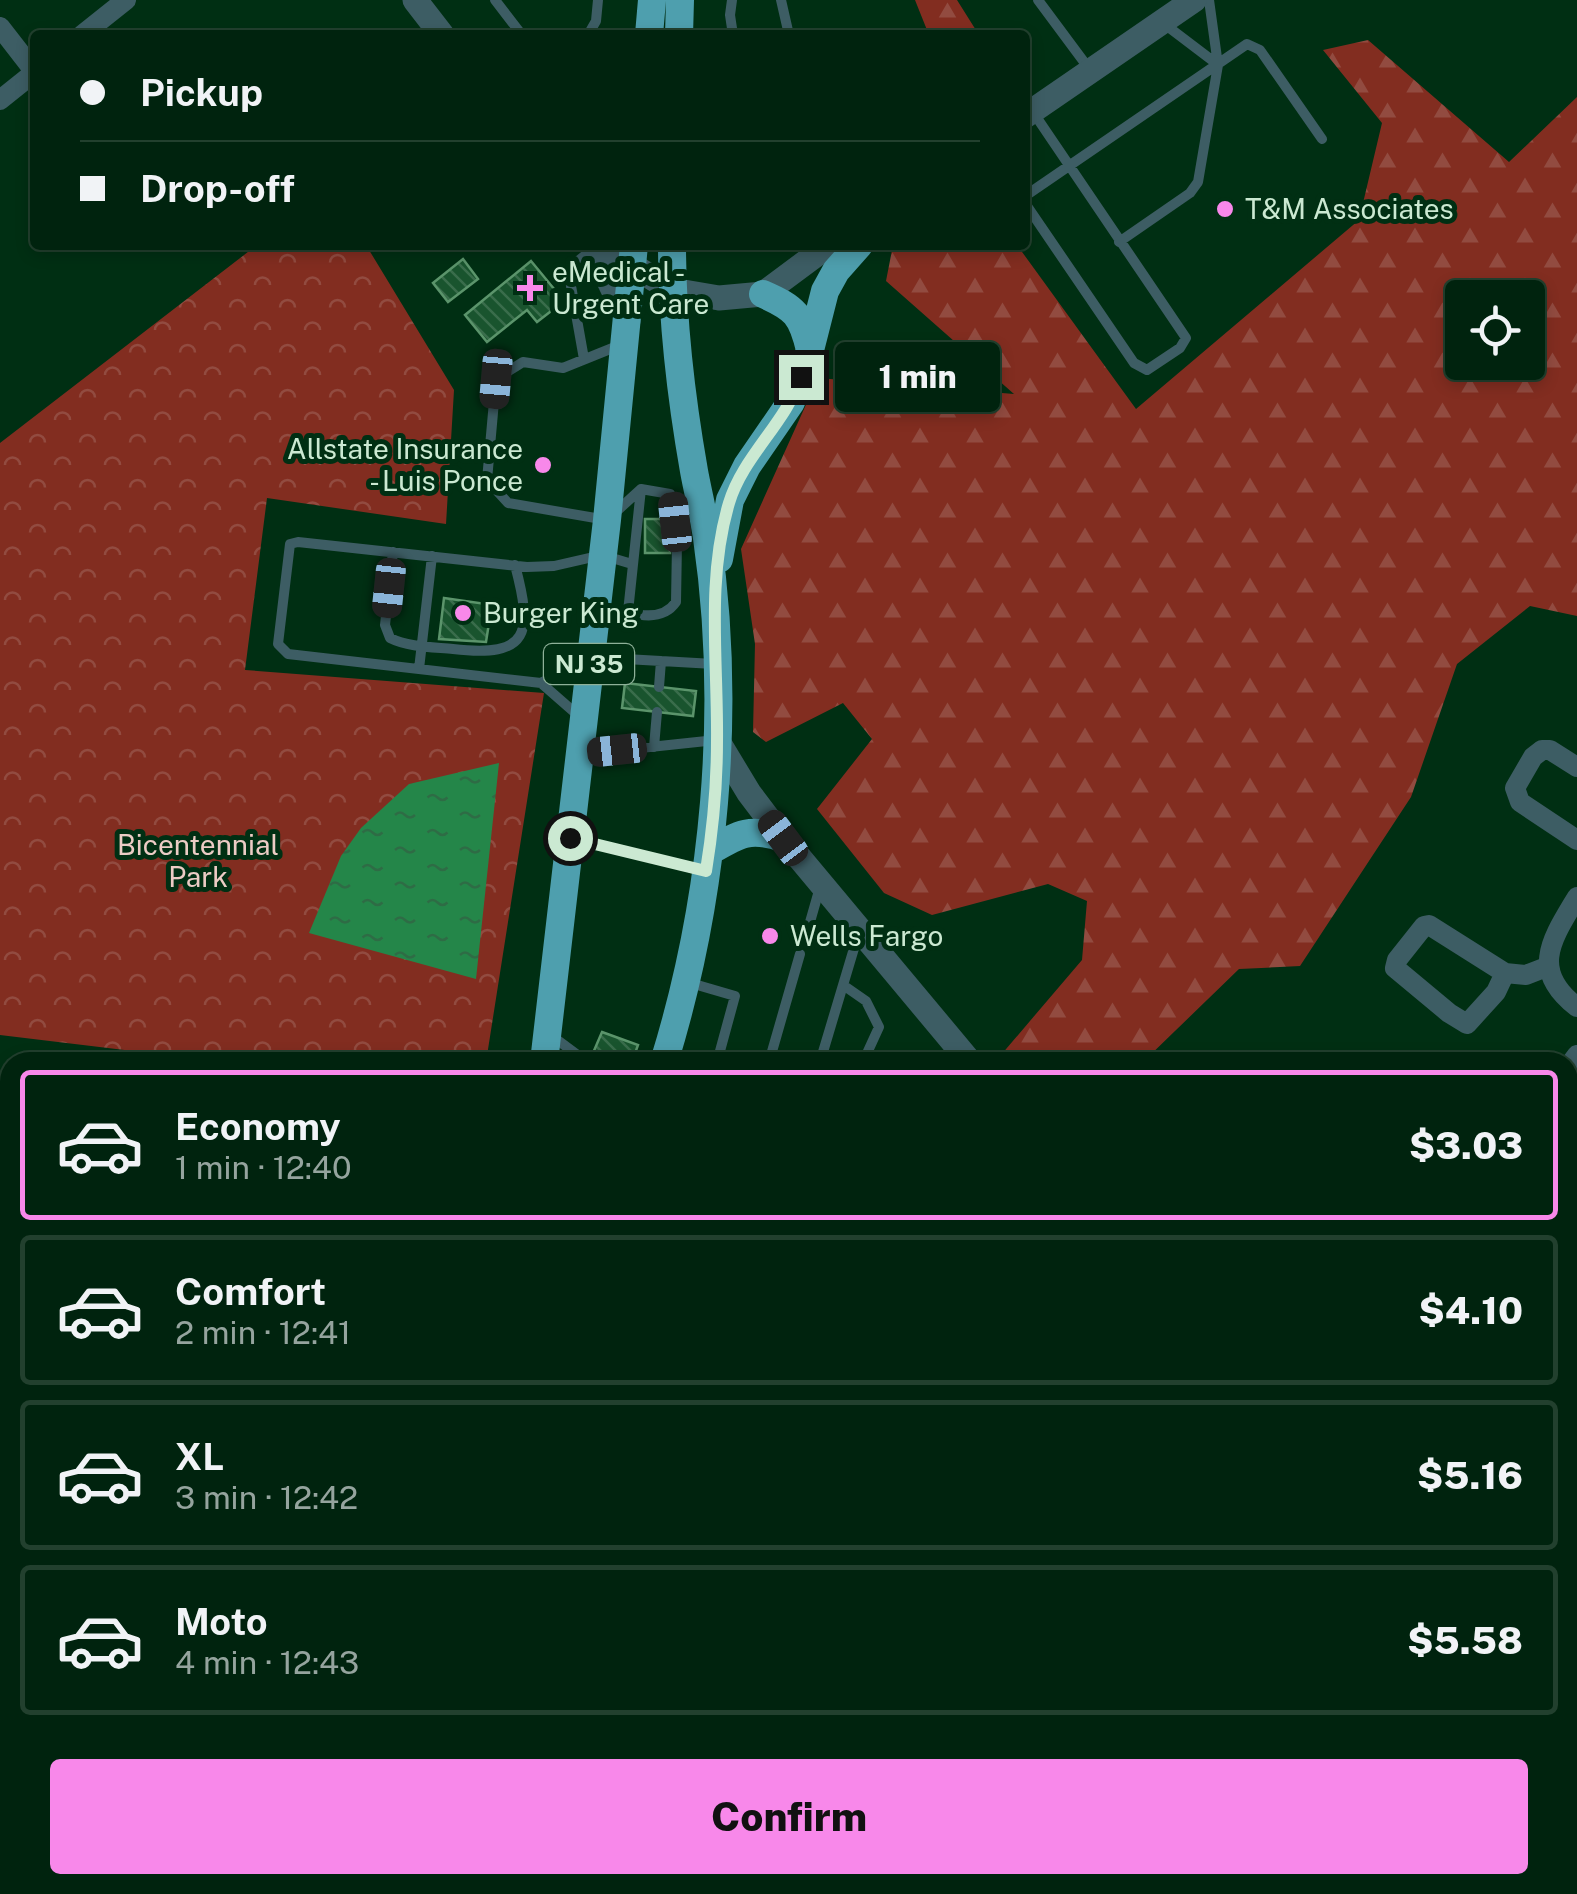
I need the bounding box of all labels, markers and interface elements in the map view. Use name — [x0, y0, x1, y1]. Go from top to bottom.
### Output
text: Pickup — [140, 70, 263, 115]
text: Drop-off — [140, 166, 295, 211]
place label: T&M Associates — [1245, 192, 1454, 225]
marker: T&M Associates — [1214, 198, 1236, 220]
place label: eMedical - Urgent Care — [552, 255, 709, 320]
marker: eMedical - Urgent Care — [517, 275, 543, 301]
map controls — [1445, 280, 1545, 380]
button: locate — [1445, 280, 1545, 380]
callout: 1 min — [836, 342, 1001, 412]
car — [478, 348, 514, 410]
route end — [779, 355, 824, 400]
text: 1 min — [878, 358, 957, 395]
place label: Allstate Insurance - Luis Ponce — [287, 432, 523, 497]
marker: Allstate Insurance - Luis Ponce — [532, 454, 554, 476]
car — [657, 491, 693, 553]
car — [371, 557, 407, 619]
place label: Burger King — [483, 596, 639, 629]
marker: Burger King — [452, 602, 474, 624]
road number: NJ 35 — [544, 644, 634, 684]
car — [586, 732, 648, 768]
car — [753, 805, 813, 871]
route start — [548, 816, 593, 861]
park label: Bicentennial Park — [117, 828, 279, 893]
place label: Wells Fargo — [790, 919, 943, 952]
marker: Wells Fargo — [759, 925, 781, 947]
icon: car — [55, 1100, 145, 1190]
text: Economy — [175, 1104, 341, 1149]
text: $3.03 — [1409, 1123, 1523, 1168]
text: 1 min · 12:40 — [175, 1149, 352, 1186]
icon: car — [55, 1265, 145, 1355]
text: Comfort — [175, 1269, 326, 1314]
text: $4.10 — [1419, 1288, 1523, 1333]
text: 2 min · 12:41 — [175, 1314, 351, 1351]
icon: car — [55, 1430, 145, 1520]
text: XL — [175, 1434, 224, 1479]
text: $5.16 — [1417, 1453, 1523, 1498]
text: 3 min · 12:42 — [175, 1479, 358, 1516]
icon: car — [55, 1595, 145, 1685]
text: Moto — [175, 1599, 268, 1644]
text: $5.58 — [1407, 1618, 1523, 1663]
text: 4 min · 12:43 — [175, 1644, 359, 1681]
button: Confirm — [50, 1759, 1528, 1874]

